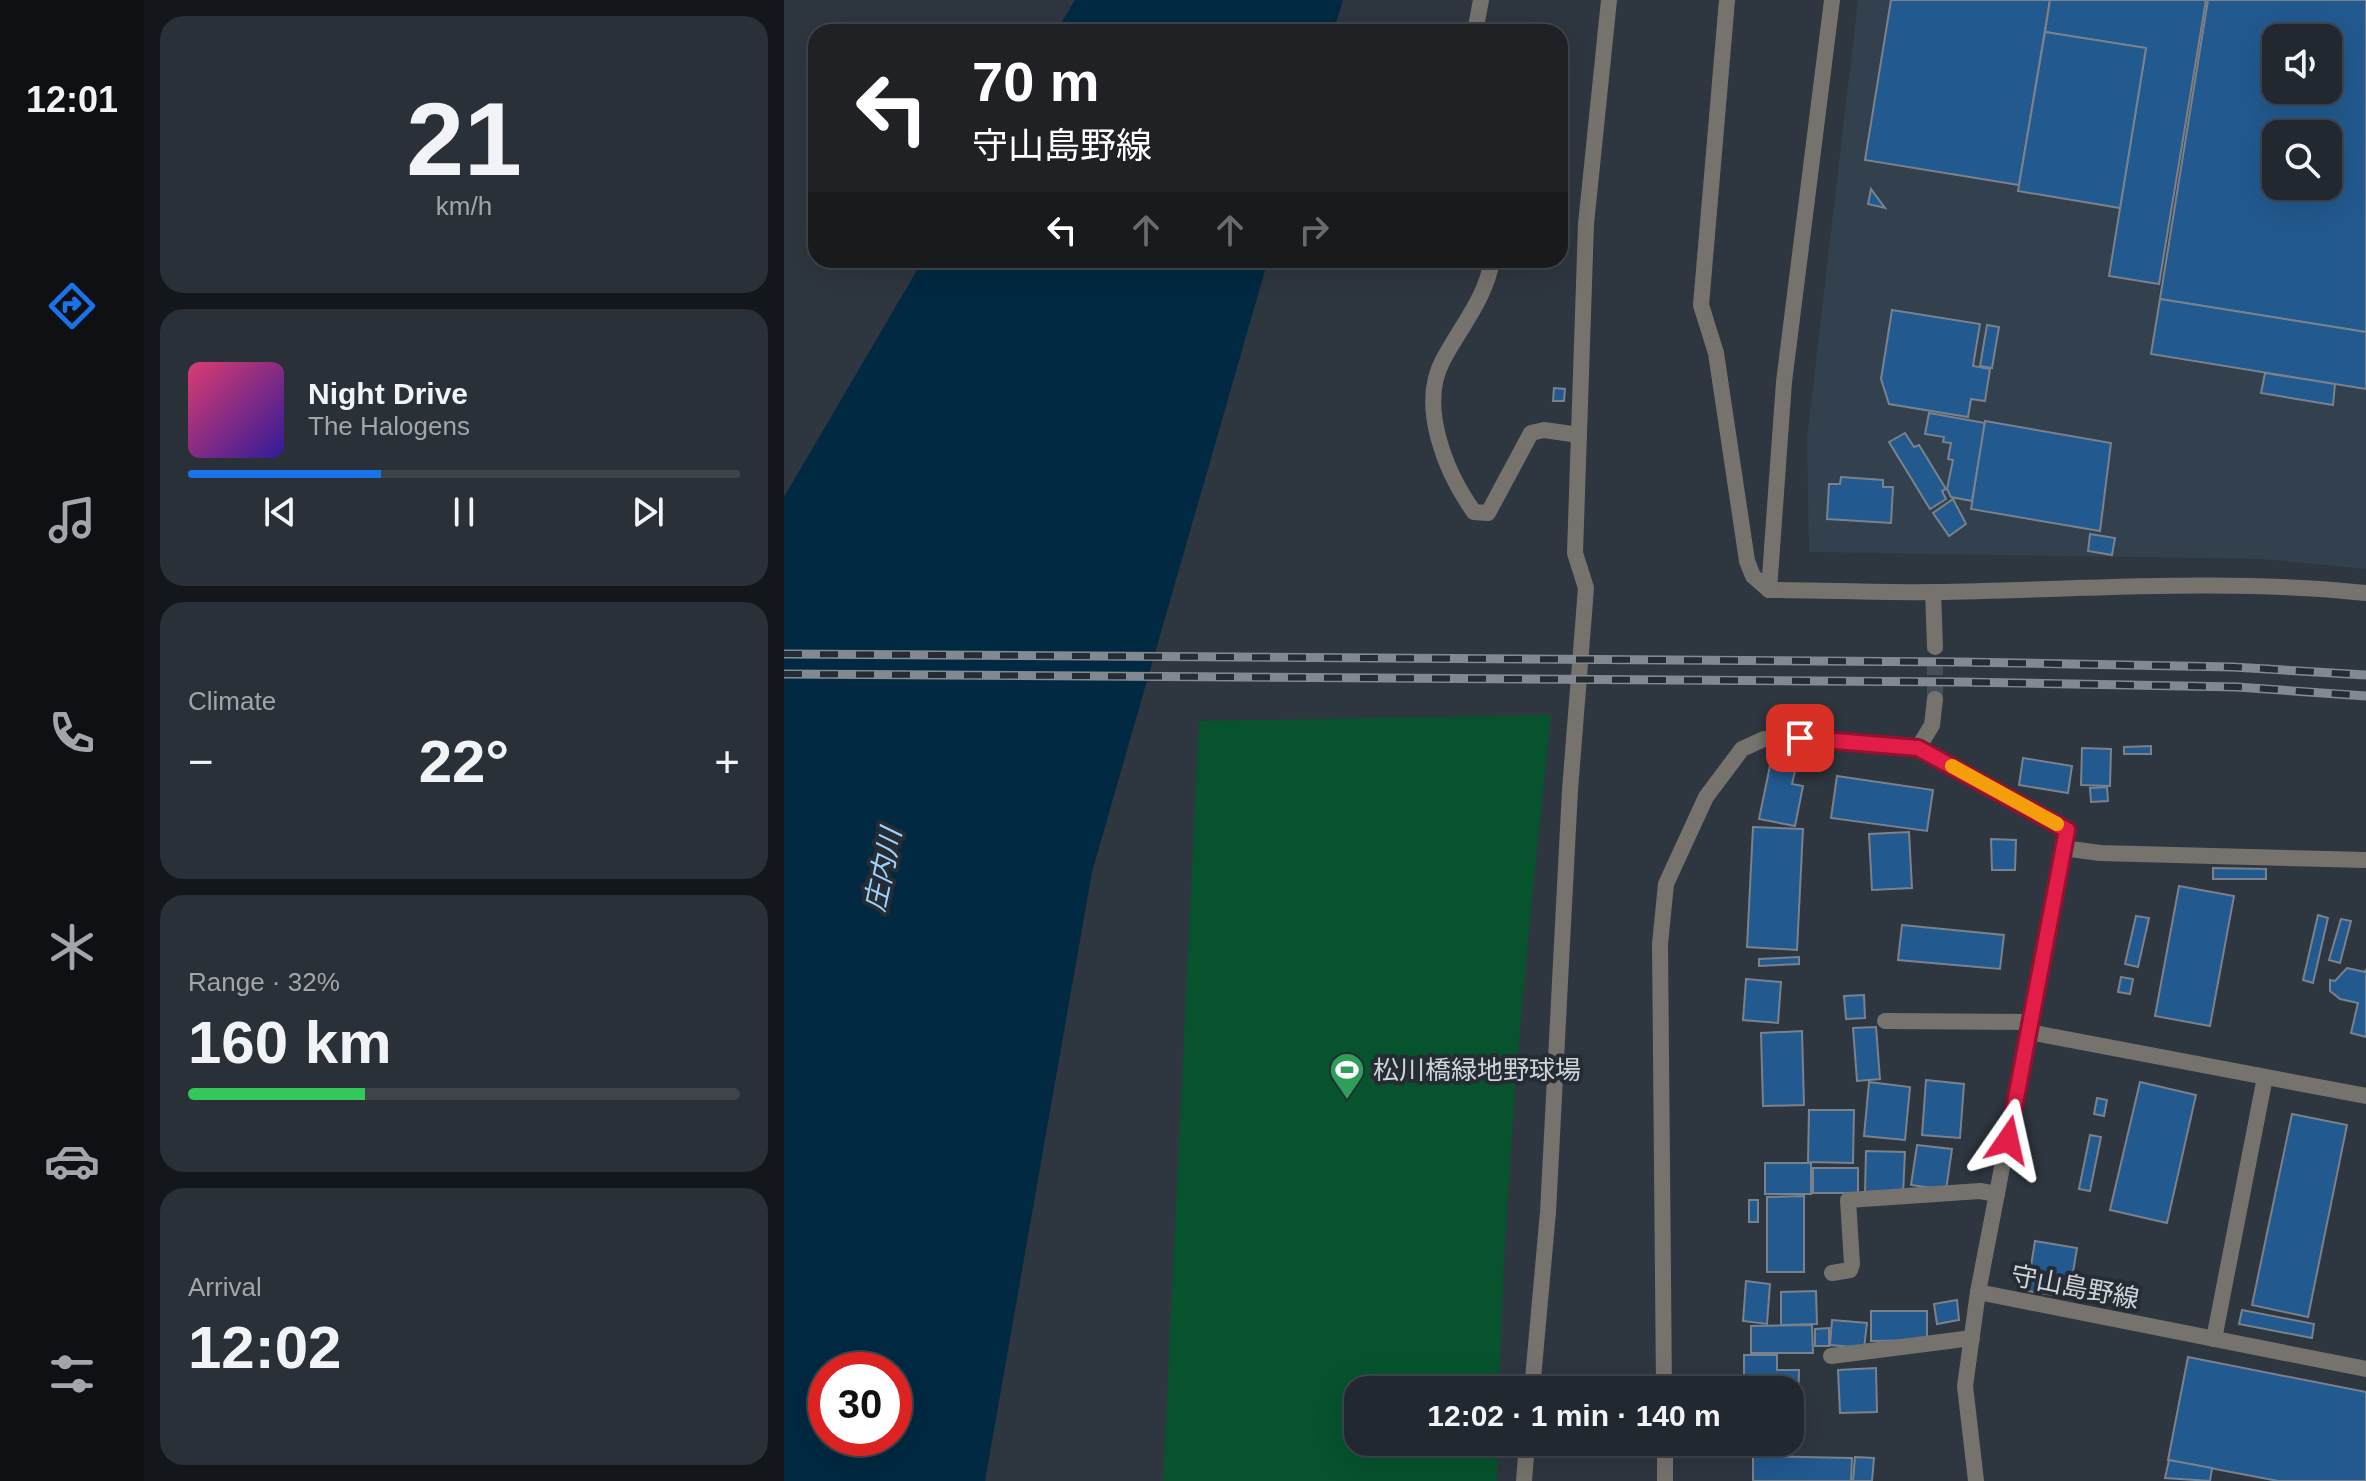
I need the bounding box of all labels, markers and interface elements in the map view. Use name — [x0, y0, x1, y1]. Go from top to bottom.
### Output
map controls — [2262, 24, 2342, 200]
button: sound — [2262, 24, 2342, 104]
text: 70 m — [972, 50, 1100, 113]
icon: left — [840, 56, 944, 160]
text: 12:01 — [26, 79, 118, 120]
text: 21 — [406, 81, 522, 197]
button: search — [2262, 120, 2342, 200]
text: 守山島野線 — [972, 125, 1152, 166]
text: km/h — [436, 191, 492, 221]
icon: left — [1040, 208, 1084, 252]
icon: ahead — [1124, 208, 1168, 252]
icon: ahead — [1208, 208, 1252, 252]
icon: right — [1292, 208, 1336, 252]
icon: directions — [44, 278, 100, 334]
text: Night Drive — [308, 377, 468, 410]
text: The Halogens — [308, 411, 470, 441]
icon: previous — [258, 490, 302, 534]
icon: pause — [442, 490, 486, 534]
icon: next — [626, 490, 670, 534]
icon: music — [44, 492, 100, 548]
text: Climate — [188, 686, 276, 716]
pin — [1766, 704, 1834, 772]
icon: phone — [44, 705, 100, 761]
icon: arrive — [1778, 716, 1822, 760]
text: 22° — [419, 728, 509, 795]
text: − — [188, 737, 214, 786]
text: + — [714, 737, 740, 786]
water label: 庄内川 — [859, 823, 908, 914]
icon: climate — [44, 919, 100, 975]
text: Range · 32% — [188, 967, 340, 997]
text: 160 km — [188, 1009, 392, 1076]
sports icon: 松川橋緑地野球場 — [1328, 1051, 1366, 1101]
place label: 松川橋緑地野球場 — [1373, 1055, 1581, 1085]
position arrow — [1966, 1098, 2050, 1182]
icon: car — [44, 1133, 100, 1189]
street label: 守山島野線 — [2008, 1260, 2142, 1314]
text: Arrival — [188, 1272, 262, 1302]
text: 12:02 — [188, 1314, 341, 1381]
icon: filters — [44, 1346, 100, 1402]
speed limit sign: 30 — [808, 1352, 912, 1456]
text: 12:02 · 1 min · 140 m — [1427, 1399, 1721, 1432]

